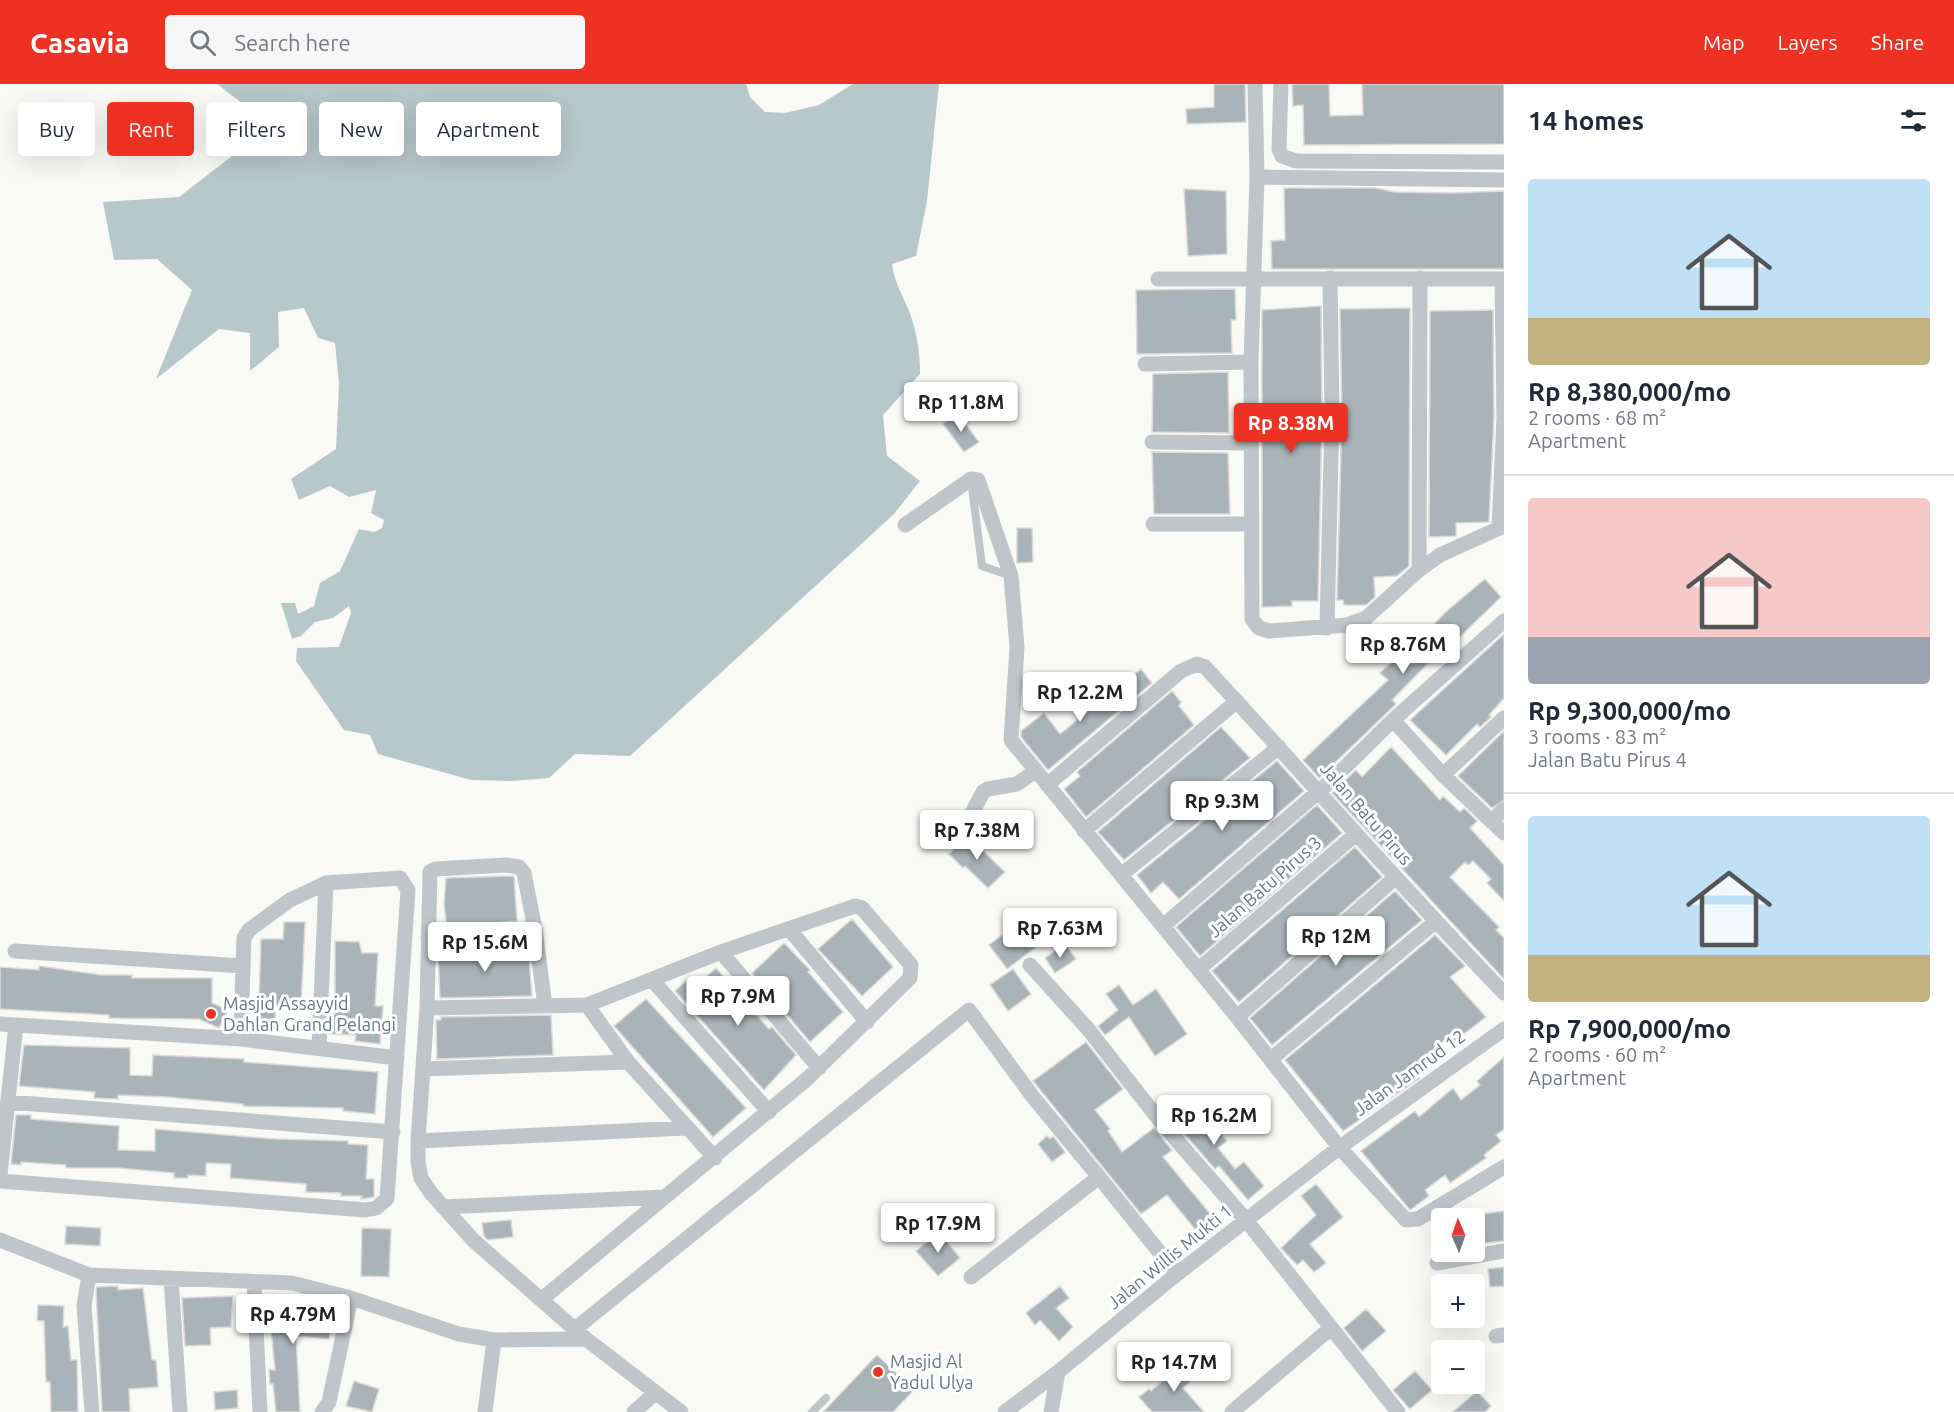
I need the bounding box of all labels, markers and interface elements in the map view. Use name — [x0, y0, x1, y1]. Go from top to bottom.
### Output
search box — [165, 15, 585, 69]
icon: search — [186, 26, 219, 59]
text: Casavia — [30, 27, 129, 58]
text: Search here — [234, 30, 351, 55]
text: Map — [1703, 30, 1744, 54]
text: Layers — [1777, 30, 1838, 54]
text: Share — [1871, 30, 1924, 54]
chip: Buy — [18, 102, 95, 156]
chip: Rent — [107, 102, 194, 156]
chip: Filters — [206, 102, 307, 156]
chip: New — [319, 102, 404, 156]
chip: Apartment — [416, 102, 561, 156]
icon: filters — [1897, 104, 1930, 137]
text: 14 homes — [1528, 106, 1644, 135]
icon: home — [1675, 218, 1783, 326]
text: Rp 8,380,000/mo — [1528, 377, 1731, 406]
pin: Rp 11.8M — [899, 382, 1023, 433]
text: Rp 11.8M — [918, 390, 1004, 413]
pin: Rp 8.38M — [1229, 403, 1353, 454]
text: 2 rooms · 68 m² — [1528, 406, 1666, 429]
text: Rp 8.38M — [1248, 411, 1334, 434]
text: Apartment — [1528, 429, 1626, 452]
icon: home — [1675, 537, 1783, 645]
pin: Rp 8.76M — [1341, 624, 1465, 675]
text: Rp 8.76M — [1360, 632, 1446, 655]
pin: Rp 12.2M — [1018, 672, 1142, 723]
text: Rp 12.2M — [1037, 680, 1123, 703]
text: Rp 9,300,000/mo — [1528, 696, 1731, 725]
text: 3 rooms · 83 m² — [1528, 725, 1666, 748]
text: Jalan Batu Pirus 4 — [1528, 748, 1687, 771]
street label: Jalan Batu Pirus — [1317, 758, 1417, 869]
pin: Rp 9.3M — [1167, 781, 1277, 832]
text: Rp 9.3M — [1184, 789, 1260, 812]
pin: Rp 7.38M — [915, 810, 1039, 861]
text: Rp 7.38M — [934, 818, 1020, 841]
street label: Jalan Batu Pirus 3 — [1204, 832, 1325, 941]
icon: home — [1675, 855, 1783, 963]
pin: Rp 7.63M — [998, 908, 1122, 959]
text: Rp 7.63M — [1017, 916, 1103, 939]
pin: Rp 12M — [1287, 916, 1385, 967]
pin: Rp 15.6M — [423, 922, 547, 973]
text: Rp 12M — [1301, 924, 1371, 947]
text: Rp 15.6M — [442, 930, 528, 953]
pin: Rp 7.9M — [683, 976, 793, 1027]
text: Rp 7.9M — [700, 984, 776, 1007]
place label: Masjid Assayyid Dahlan Grand Pelangi — [223, 993, 396, 1034]
marker: Masjid Assayyid Dahlan Grand Pelangi — [204, 1007, 218, 1021]
text: Rp 7,900,000/mo — [1528, 1014, 1731, 1043]
street label: Jalan Jamrud 12 — [1350, 1025, 1469, 1119]
text: 2 rooms · 60 m² — [1528, 1043, 1666, 1066]
text: Apartment — [1528, 1066, 1626, 1089]
pin: Rp 16.2M — [1152, 1095, 1276, 1146]
text: Rp 16.2M — [1171, 1103, 1257, 1126]
street label: Jalan Willis Mukti 1 — [1103, 1200, 1236, 1313]
pin: Rp 17.9M — [876, 1203, 1000, 1254]
north arrow — [1431, 1208, 1485, 1262]
map controls — [1431, 1208, 1485, 1394]
text: Rp 17.9M — [895, 1211, 981, 1234]
button: + — [1431, 1274, 1485, 1328]
pin: Rp 4.79M — [231, 1294, 355, 1345]
text: Rp 4.79M — [250, 1302, 336, 1325]
button: − — [1431, 1340, 1485, 1394]
pin: Rp 14.7M — [1112, 1342, 1236, 1393]
text: Rp 14.7M — [1131, 1350, 1217, 1373]
place label: Masjid Al Yadul Ulya — [890, 1351, 974, 1392]
marker: Masjid Al Yadul Ulya — [871, 1365, 885, 1379]

